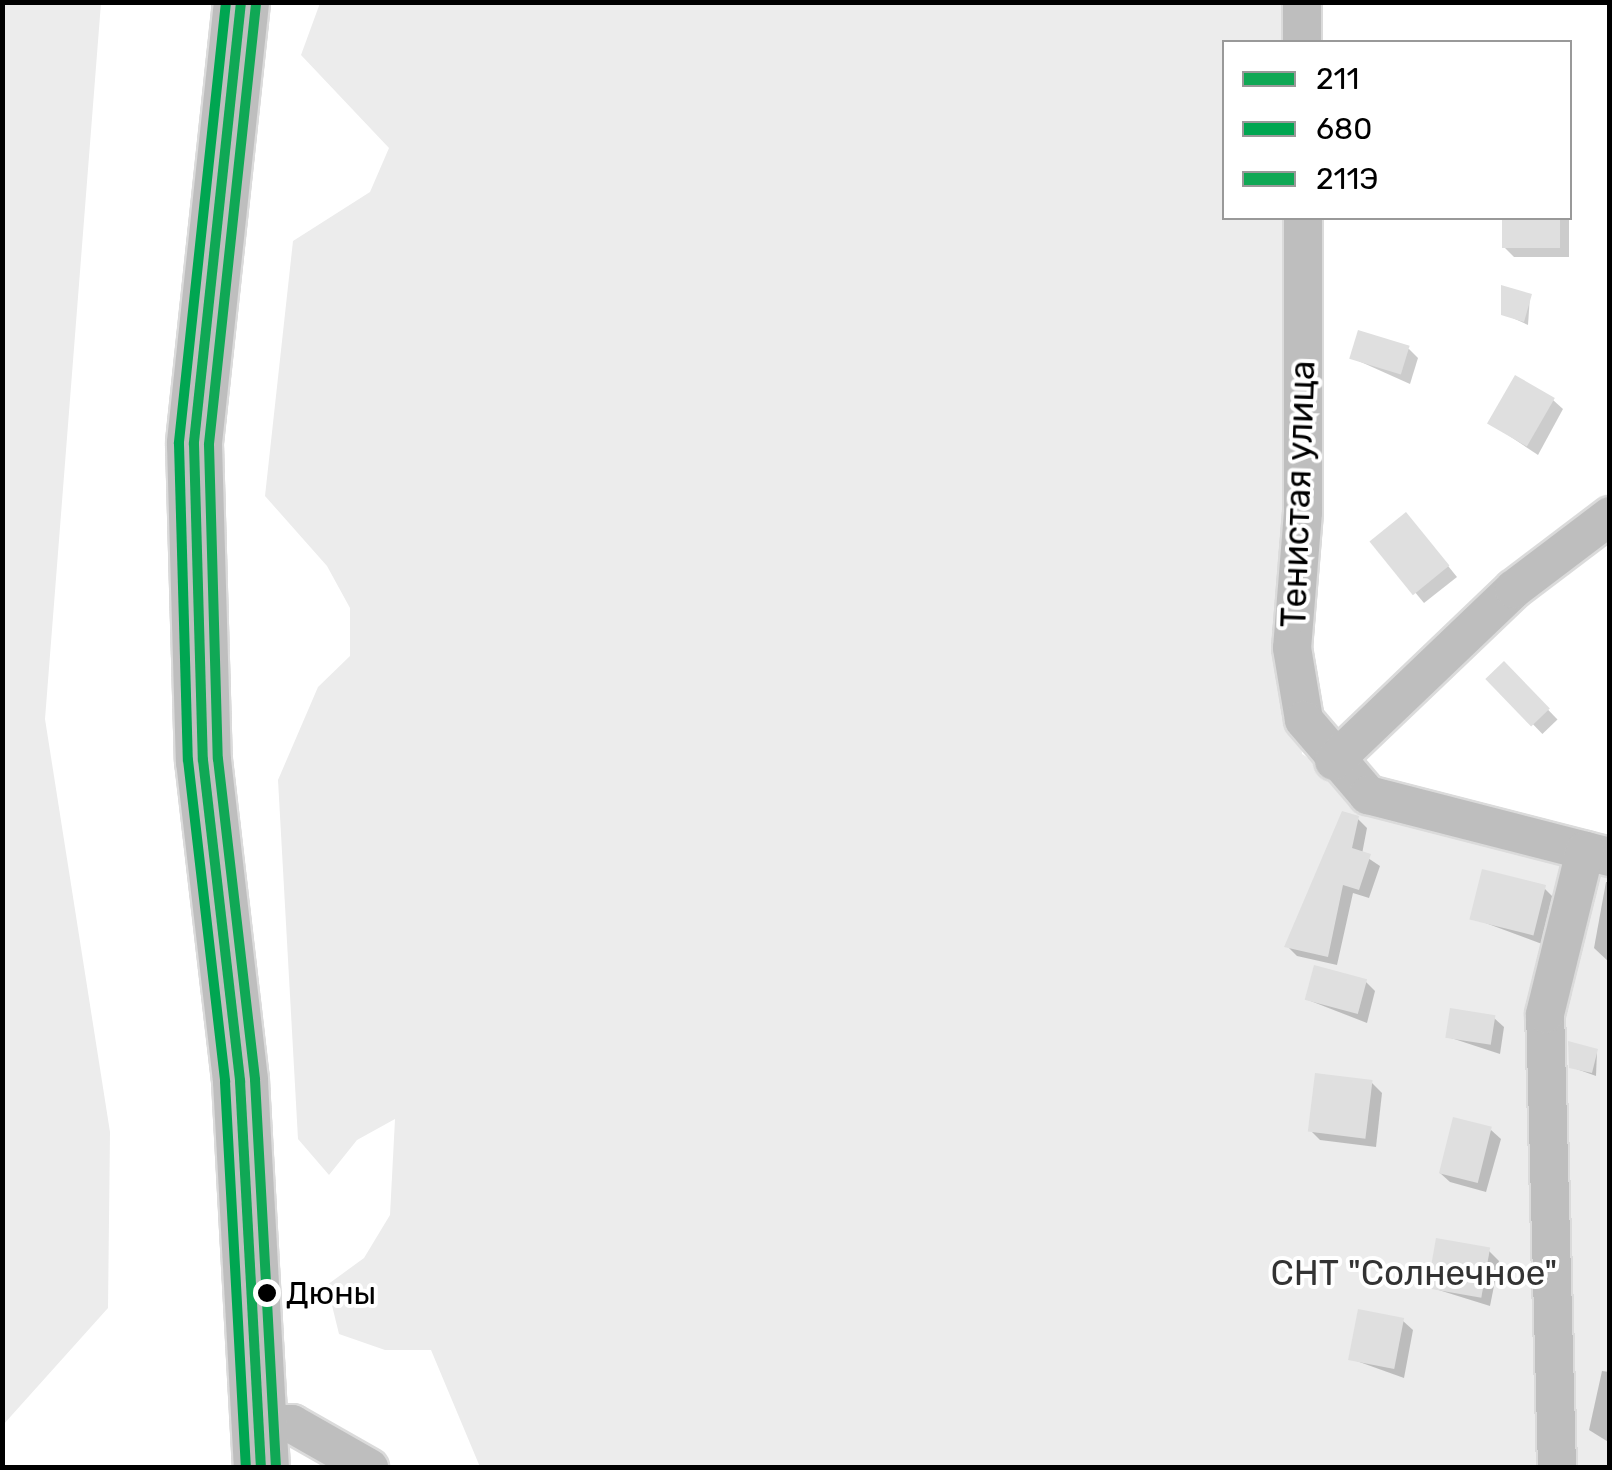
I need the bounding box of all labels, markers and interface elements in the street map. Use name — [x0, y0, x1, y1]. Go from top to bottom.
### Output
legend — [1222, 40, 1572, 220]
text: 211 — [1316, 61, 1359, 97]
text: 680 — [1316, 111, 1372, 147]
text: 211Э — [1316, 161, 1379, 197]
street label: Тенистая улица — [1272, 360, 1324, 628]
park label: СНТ "Солнечное" — [1271, 1252, 1557, 1294]
place label: Дюны — [286, 1274, 376, 1312]
marker: Дюны — [257, 1283, 277, 1303]

